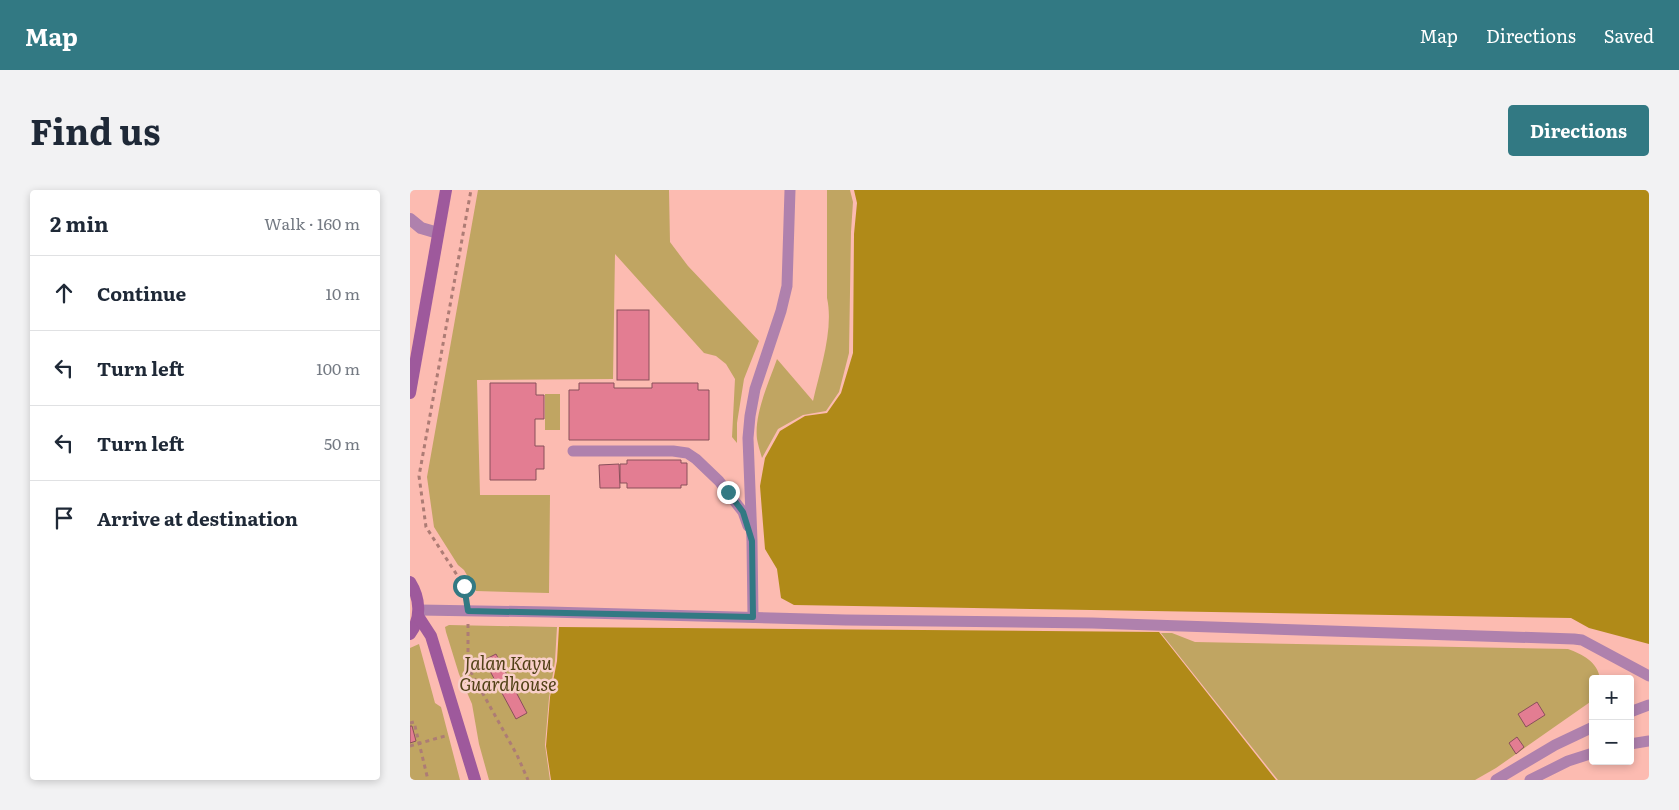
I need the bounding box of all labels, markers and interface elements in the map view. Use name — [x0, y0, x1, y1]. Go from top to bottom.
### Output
text: Map — [25, 18, 78, 53]
text: Map — [1420, 22, 1458, 49]
text: Directions — [1486, 22, 1576, 49]
text: Saved — [1604, 22, 1654, 49]
text: Find us — [30, 104, 160, 156]
button: Directions — [1508, 105, 1649, 156]
text: 2 min — [50, 207, 109, 238]
text: Walk · 160 m — [264, 211, 360, 235]
icon: ahead — [50, 279, 78, 307]
text: Continue — [97, 279, 186, 307]
text: 10 m — [326, 281, 360, 305]
icon: left — [50, 354, 78, 382]
text: Turn left — [97, 354, 184, 382]
text: 100 m — [316, 356, 360, 380]
icon: left — [50, 429, 78, 457]
text: Turn left — [97, 429, 184, 457]
text: 50 m — [324, 431, 360, 455]
route end — [717, 481, 740, 504]
icon: arrive — [50, 504, 78, 532]
text: Arrive at destination — [97, 504, 298, 532]
route start — [453, 575, 476, 598]
park label: Jalan Kayu Guardhouse — [459, 649, 557, 697]
map controls — [1589, 675, 1634, 765]
button: + — [1589, 675, 1634, 720]
button: − — [1589, 720, 1634, 765]

